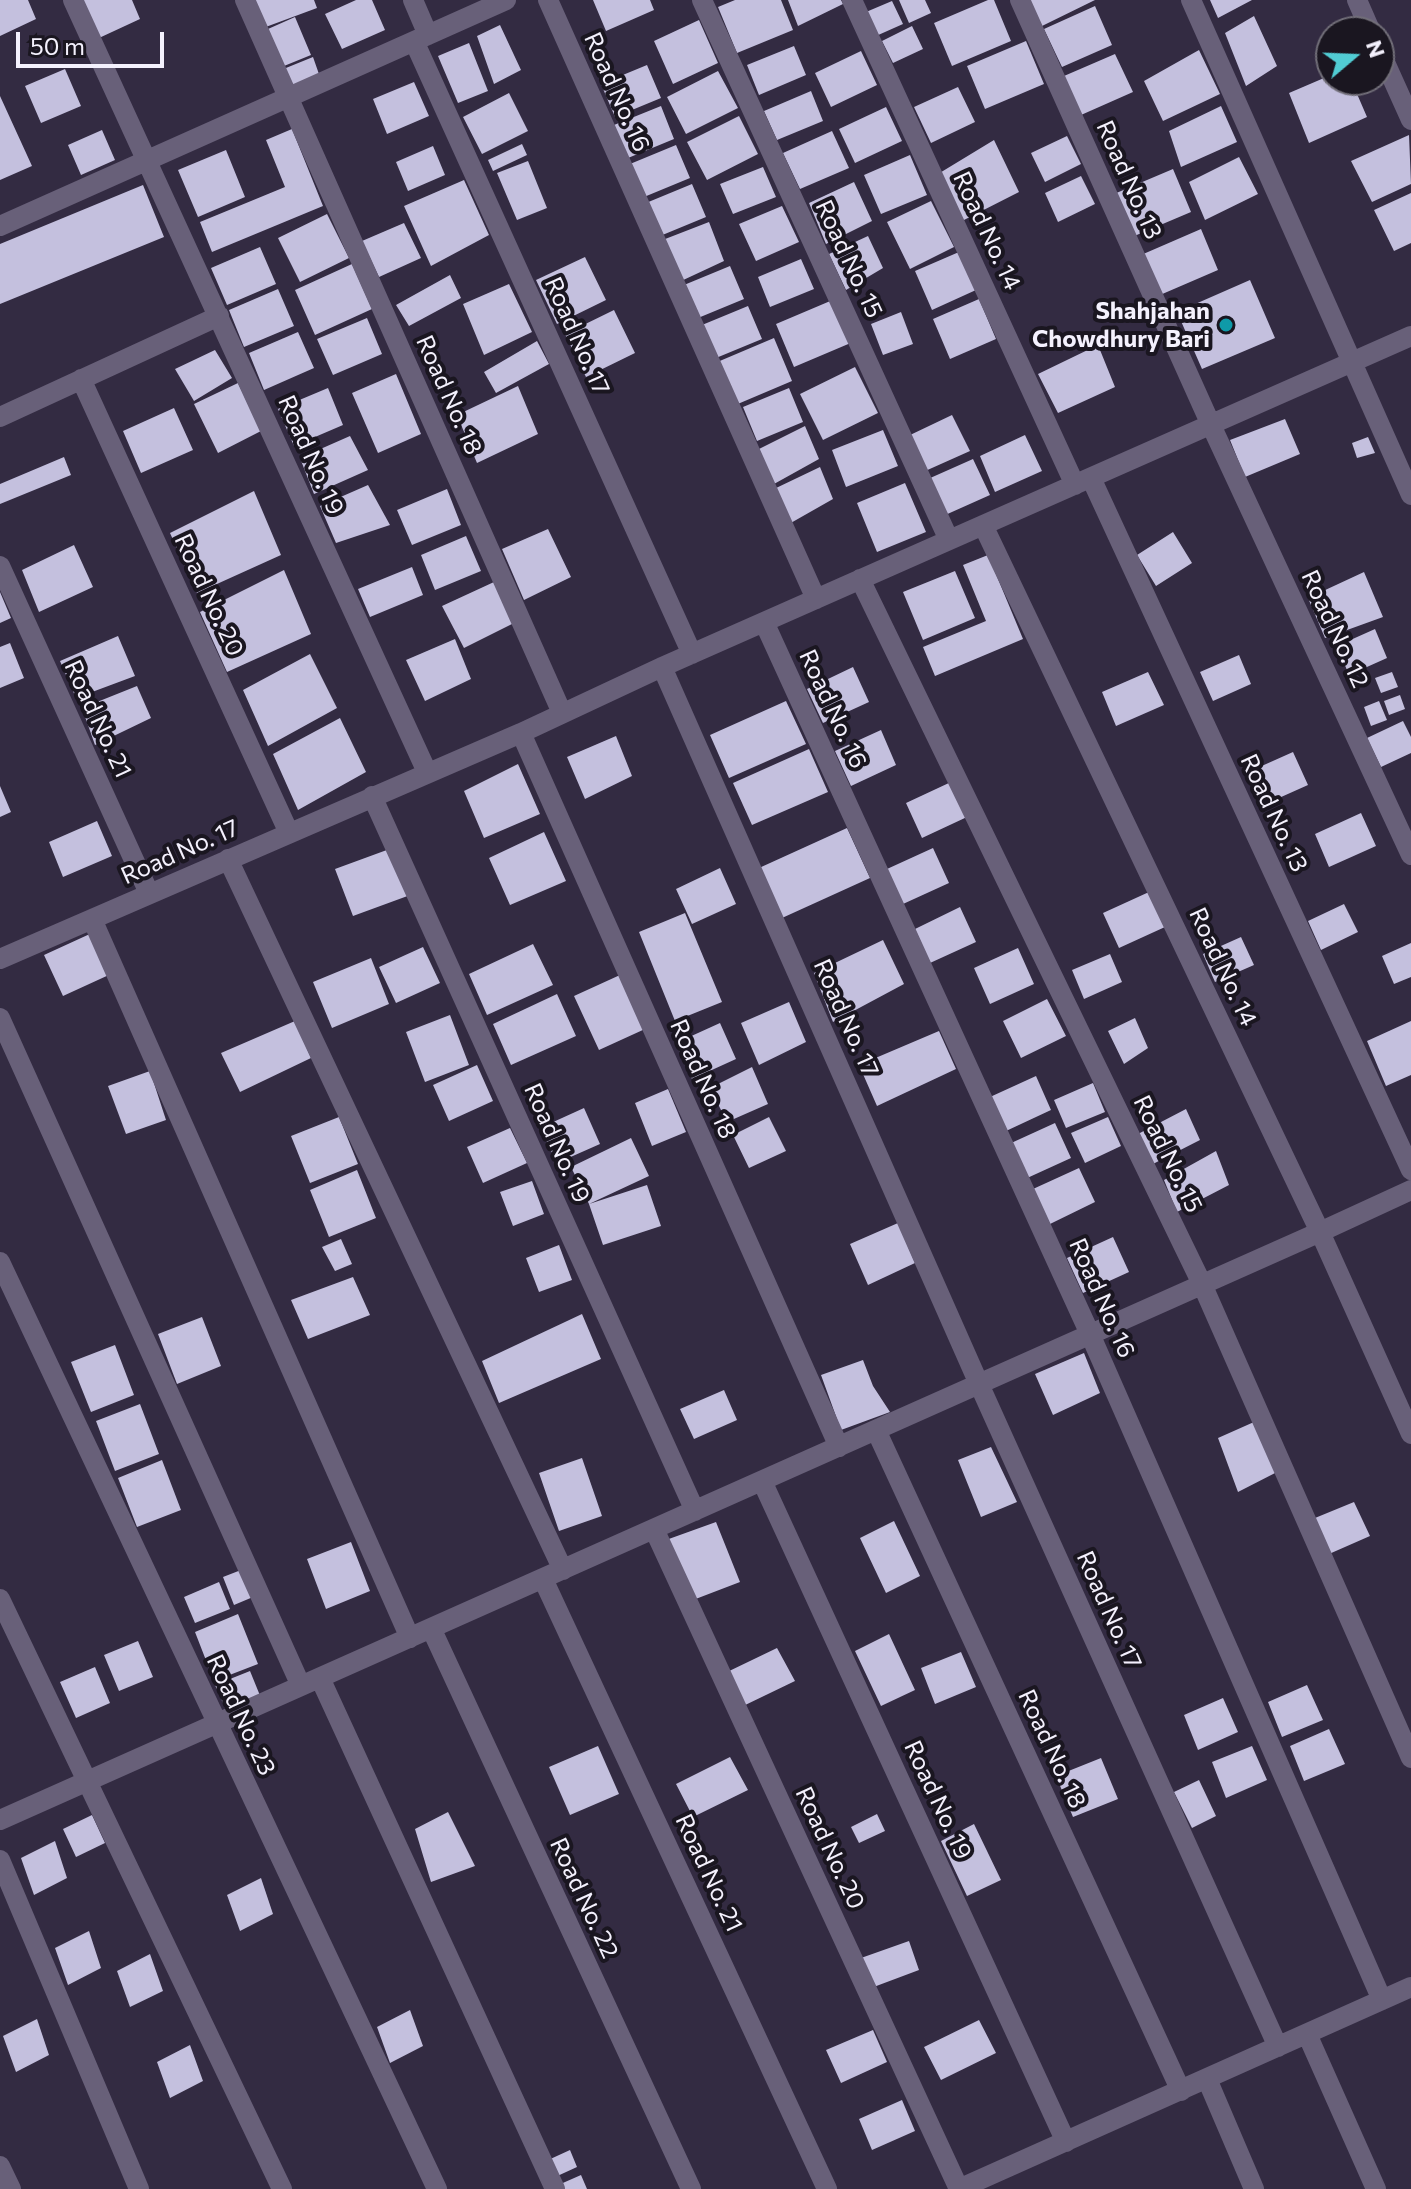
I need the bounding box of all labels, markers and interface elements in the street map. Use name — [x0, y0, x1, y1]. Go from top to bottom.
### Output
scale bar — [20, 16, 168, 66]
north arrow — [1315, 16, 1395, 96]
street label: Road No. 16 — [578, 28, 656, 156]
text: 50 m — [30, 31, 85, 60]
text: N — [1361, 36, 1392, 61]
street label: Road No. 13 — [1090, 116, 1168, 244]
street label: Road No. 14 — [947, 167, 1027, 295]
street label: Road No. 15 — [809, 195, 889, 323]
street label: Road No. 17 — [538, 273, 616, 399]
place label: Shahjahan Chowdhury Bari — [1032, 297, 1210, 353]
marker: Shahjahan Chowdhury Bari — [1217, 316, 1235, 334]
street label: Road No. 18 — [410, 331, 488, 459]
street label: Road No. 19 — [272, 391, 350, 519]
street label: Road No. 20 — [168, 529, 250, 661]
street label: Road No. 12 — [1295, 566, 1375, 692]
street label: Road No. 16 — [793, 645, 873, 773]
street label: Road No. 21 — [58, 656, 138, 782]
street label: Road No. 13 — [1234, 749, 1314, 877]
street label: Road No. 17 — [117, 813, 243, 891]
street label: Road No. 14 — [1183, 903, 1263, 1031]
street label: Road No. 17 — [807, 955, 885, 1081]
street label: Road No. 18 — [664, 1015, 742, 1143]
street label: Road No. 19 — [518, 1079, 596, 1207]
street label: Road No. 15 — [1127, 1091, 1209, 1217]
street label: Road No. 16 — [1063, 1234, 1141, 1362]
street label: Road No. 17 — [1070, 1547, 1148, 1673]
street label: Road No. 23 — [201, 1650, 281, 1780]
street label: Road No. 18 — [1012, 1685, 1092, 1813]
street label: Road No. 19 — [898, 1736, 978, 1864]
street label: Road No. 20 — [789, 1782, 871, 1914]
street label: Road No. 21 — [669, 1810, 749, 1936]
street label: Road No. 22 — [544, 1833, 624, 1963]

